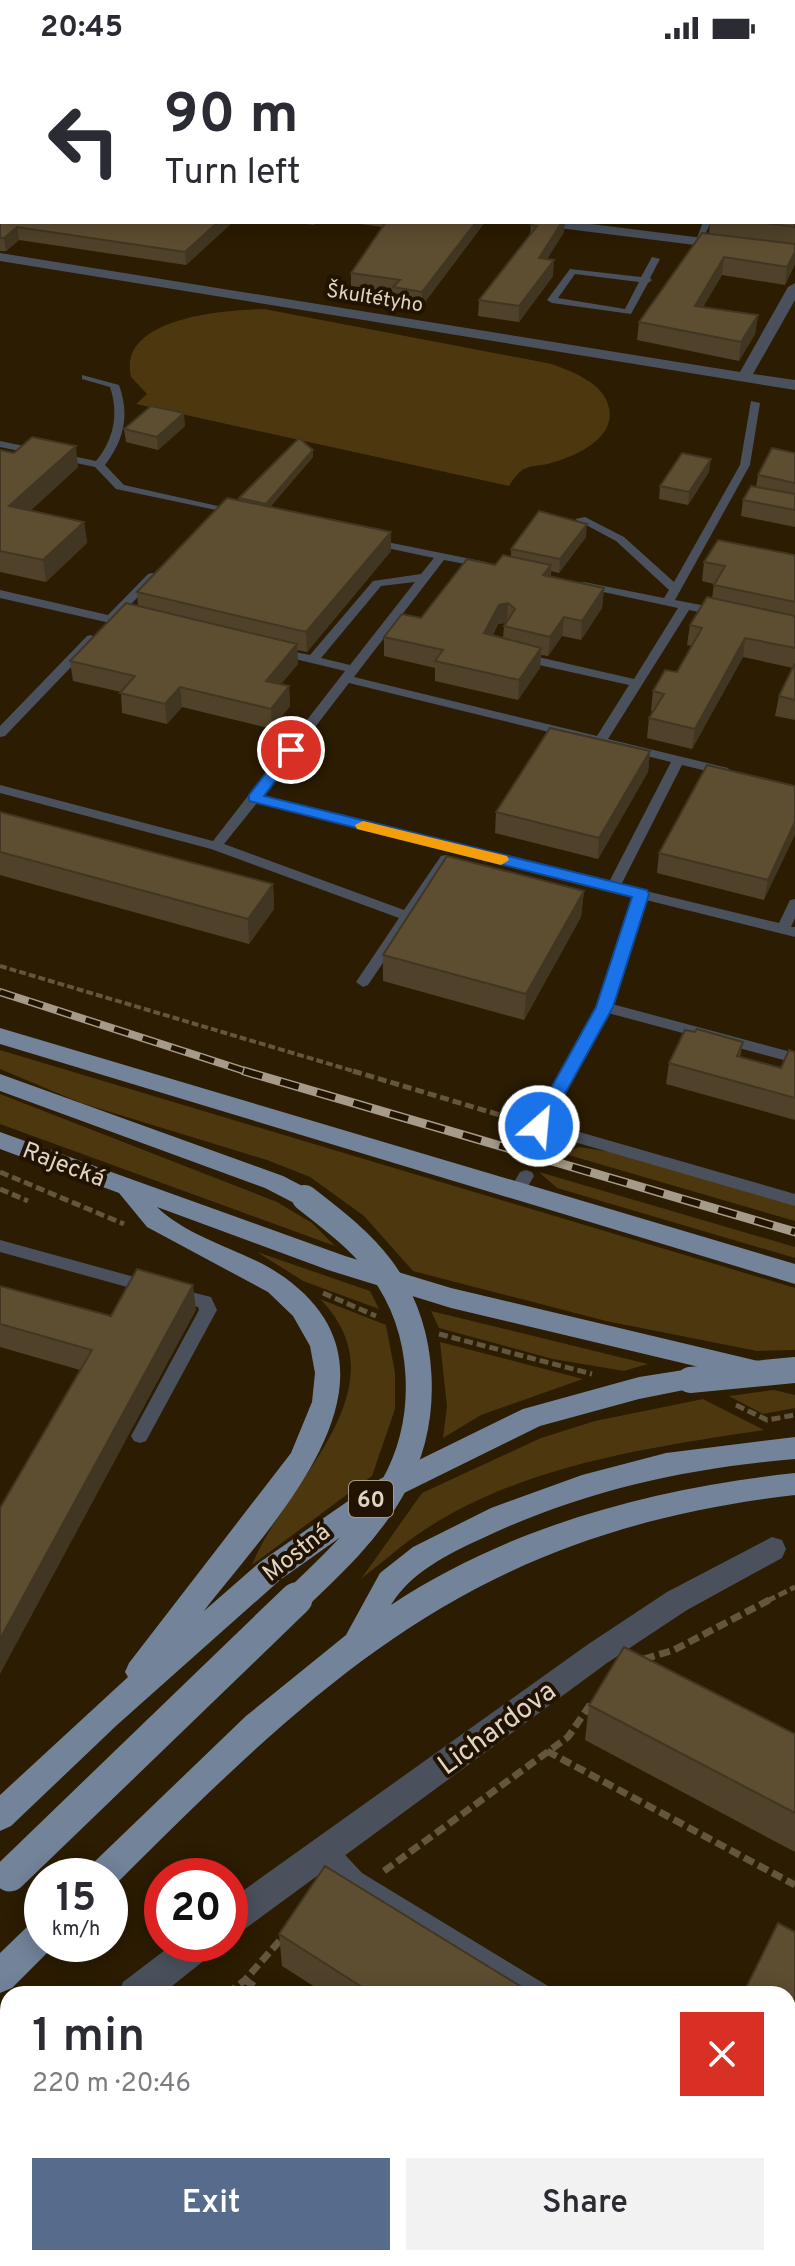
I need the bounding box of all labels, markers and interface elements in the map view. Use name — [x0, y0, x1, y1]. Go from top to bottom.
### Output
text: 20:45 — [40, 10, 123, 47]
text: 90 m — [164, 82, 299, 152]
icon: left — [32, 88, 136, 192]
text: Turn left — [164, 151, 301, 197]
street label: Škultétyho — [325, 277, 425, 319]
pin — [257, 716, 325, 784]
icon: arrive — [269, 728, 313, 772]
position arrow — [497, 1084, 581, 1168]
street label: Rajecká — [18, 1136, 109, 1195]
road number: 60 — [349, 1481, 393, 1517]
street label: Mostná — [257, 1518, 337, 1589]
street label: Lichardova — [431, 1674, 564, 1784]
speed limit sign: 20 — [144, 1858, 248, 1962]
text: 15 — [56, 1875, 96, 1925]
text: km/h — [52, 1917, 100, 1943]
text: 1 min — [32, 2008, 145, 2068]
button: close — [680, 2012, 764, 2096]
text: 220 m · 20:46 — [32, 2068, 191, 2101]
button: Exit — [32, 2158, 390, 2250]
button: Share — [406, 2158, 764, 2250]

